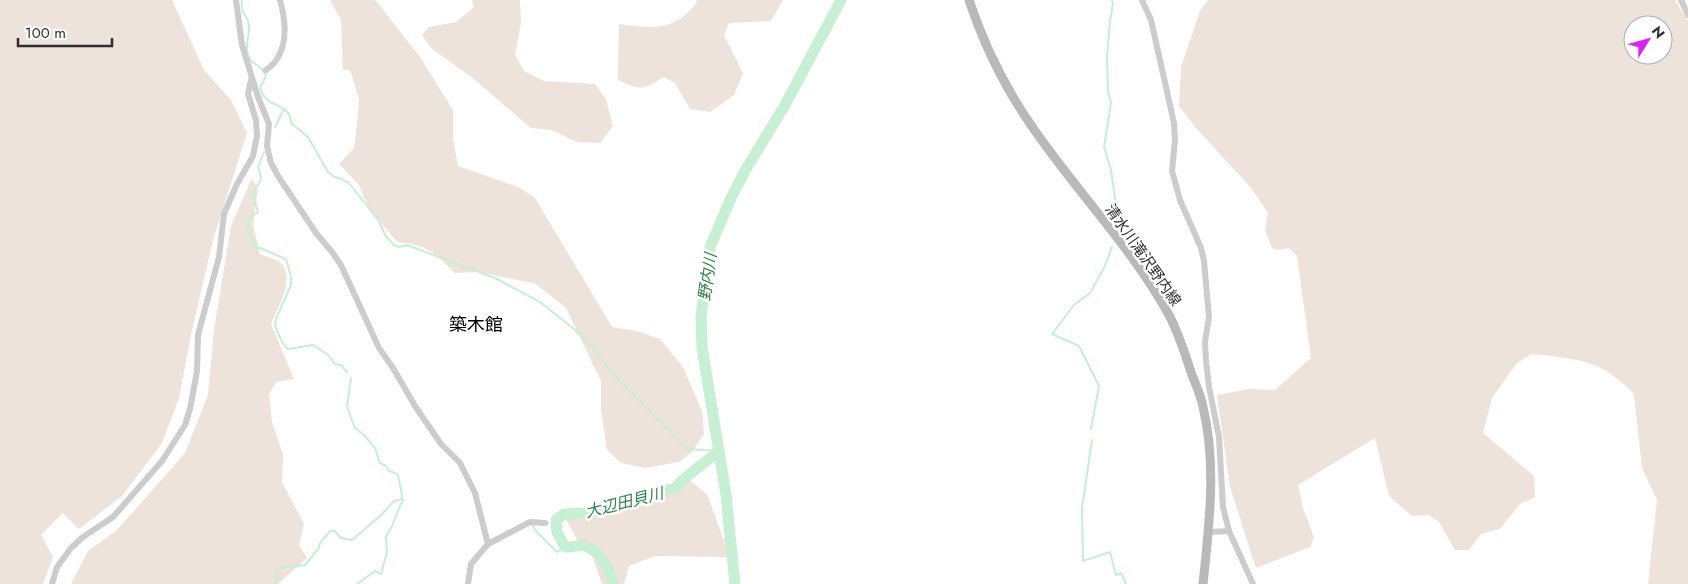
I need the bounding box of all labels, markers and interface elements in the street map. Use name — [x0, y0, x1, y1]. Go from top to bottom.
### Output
scale bar — [18, 15, 111, 47]
north arrow — [1623, 15, 1673, 65]
text: 100 m — [25, 22, 66, 44]
text: N — [1647, 22, 1670, 43]
street label: 清水川滝沢野内線 — [1100, 200, 1186, 310]
water label: 野内川 — [693, 250, 723, 302]
district label: 築木館 — [449, 312, 503, 338]
water label: 大辺田貝川 — [583, 481, 668, 523]

